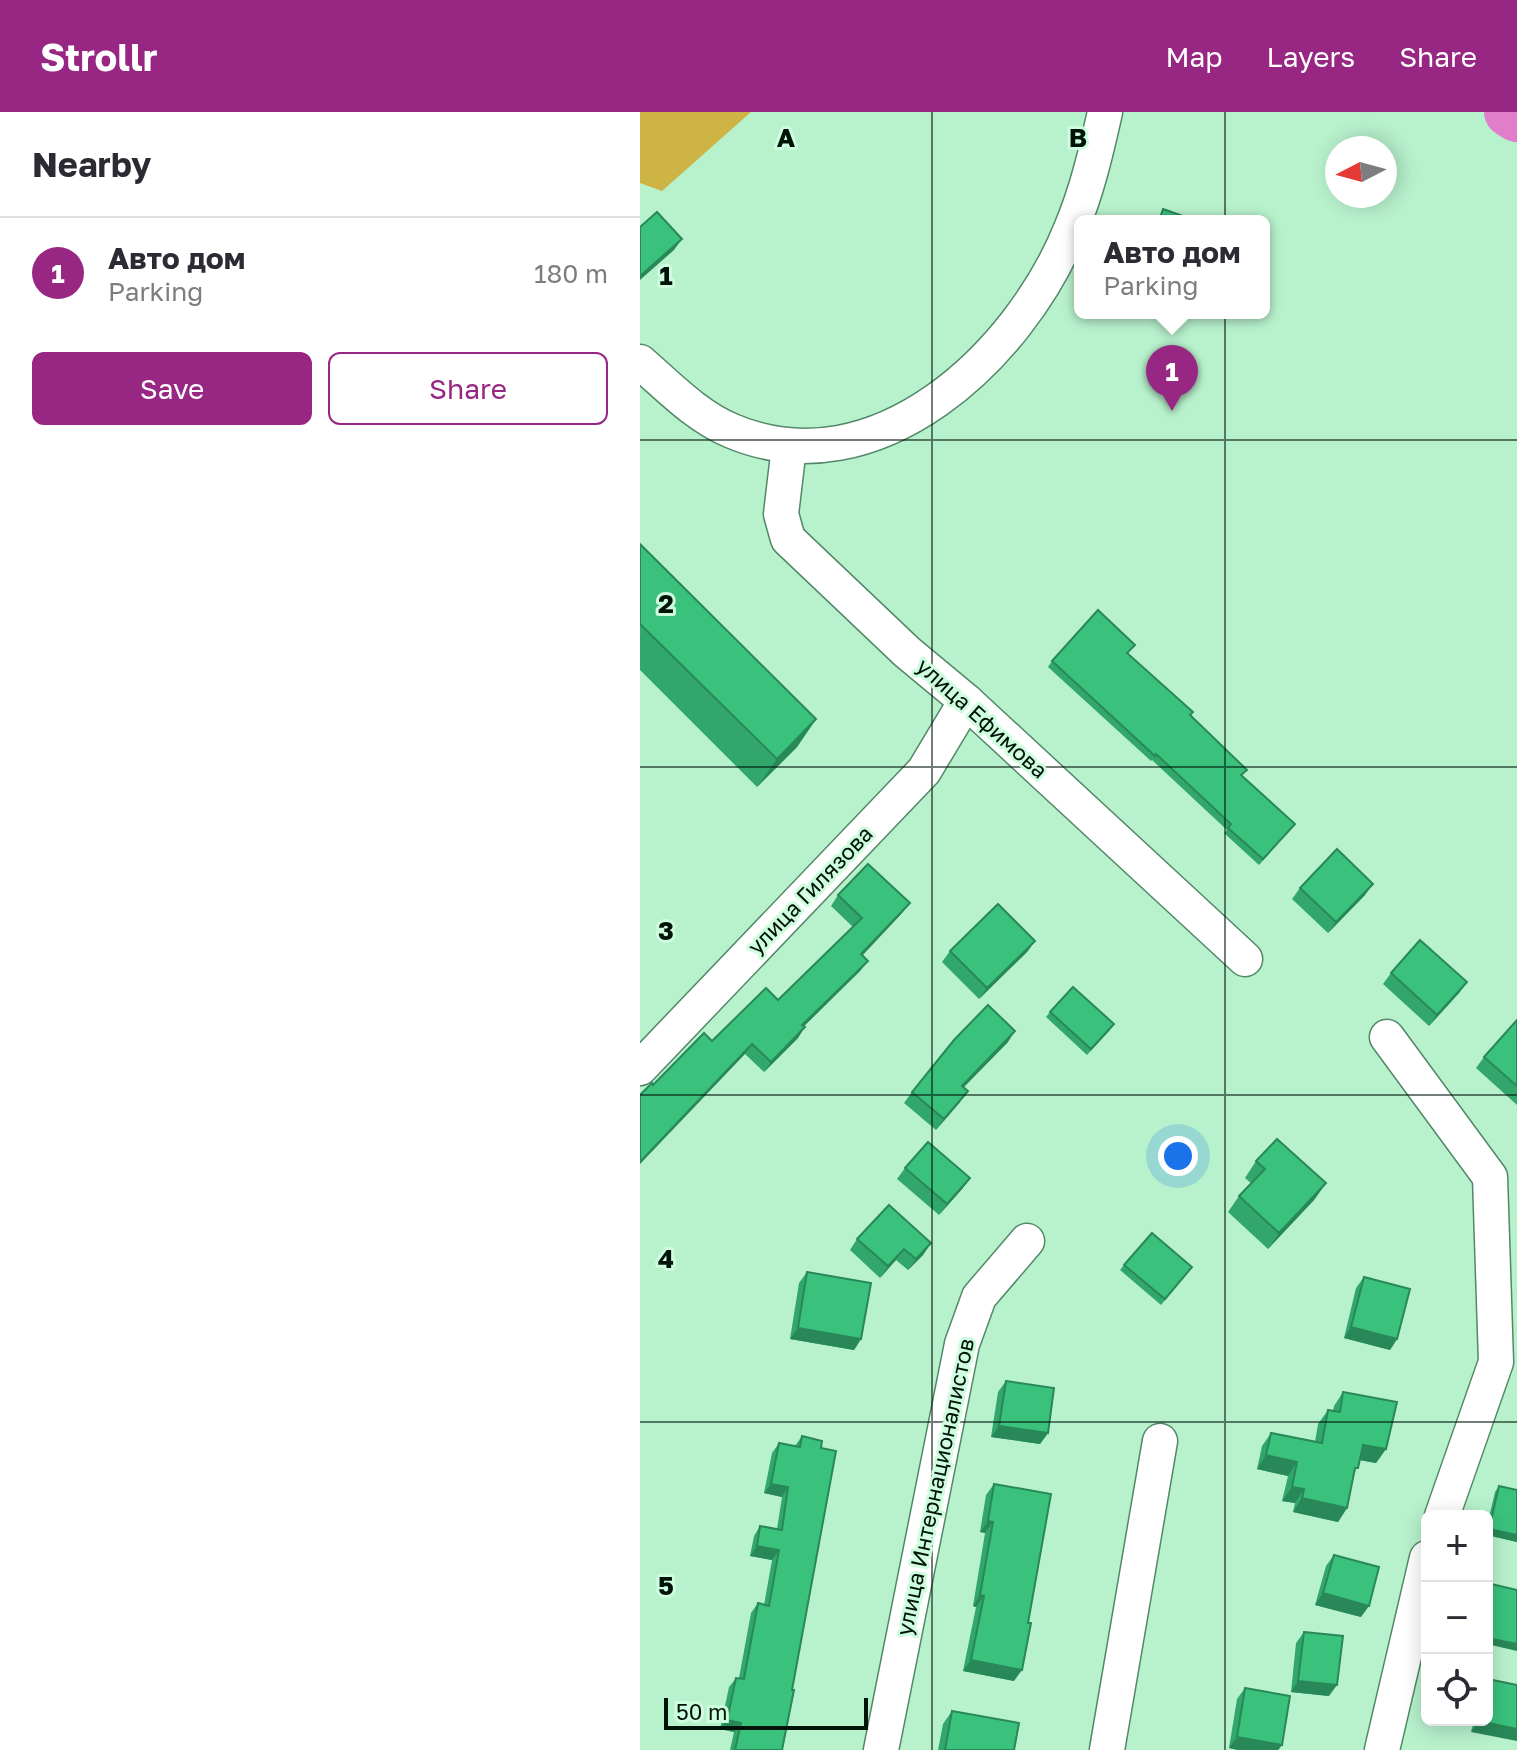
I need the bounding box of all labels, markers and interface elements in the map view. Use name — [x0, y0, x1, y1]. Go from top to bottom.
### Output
text: Strollr — [40, 34, 158, 79]
text: Map — [1165, 40, 1223, 73]
text: Layers — [1267, 40, 1355, 73]
text: Share — [1399, 40, 1477, 73]
text: A — [777, 122, 796, 153]
text: B — [1069, 122, 1087, 153]
north arrow — [1325, 136, 1397, 208]
text: Nearby — [32, 144, 152, 184]
popup — [1074, 215, 1270, 319]
text: Авто дом — [1103, 234, 1241, 270]
text: Авто дом — [108, 240, 245, 276]
text: 1 — [51, 258, 65, 289]
text: 180 m — [534, 258, 608, 289]
text: 1 — [659, 260, 673, 291]
text: Parking — [1103, 270, 1199, 301]
text: Parking — [108, 276, 203, 307]
pin: 1 — [1146, 345, 1198, 411]
button: Save — [32, 352, 312, 425]
button: Share — [328, 352, 608, 425]
text: 2 — [658, 588, 674, 619]
street label: улица Ефимова — [911, 652, 1053, 783]
street label: улица Гилязова — [741, 820, 878, 960]
text: 3 — [658, 915, 674, 946]
your location — [1158, 1136, 1198, 1176]
text: 4 — [658, 1243, 674, 1274]
street label: улица Интернационалистов — [890, 1336, 979, 1638]
map controls — [1421, 1510, 1493, 1726]
button: + — [1421, 1510, 1493, 1582]
text: 5 — [658, 1570, 674, 1601]
button: − — [1421, 1582, 1493, 1654]
button: locate — [1421, 1654, 1493, 1726]
scale bar — [664, 1694, 868, 1730]
text: 50 m — [676, 1698, 727, 1725]

